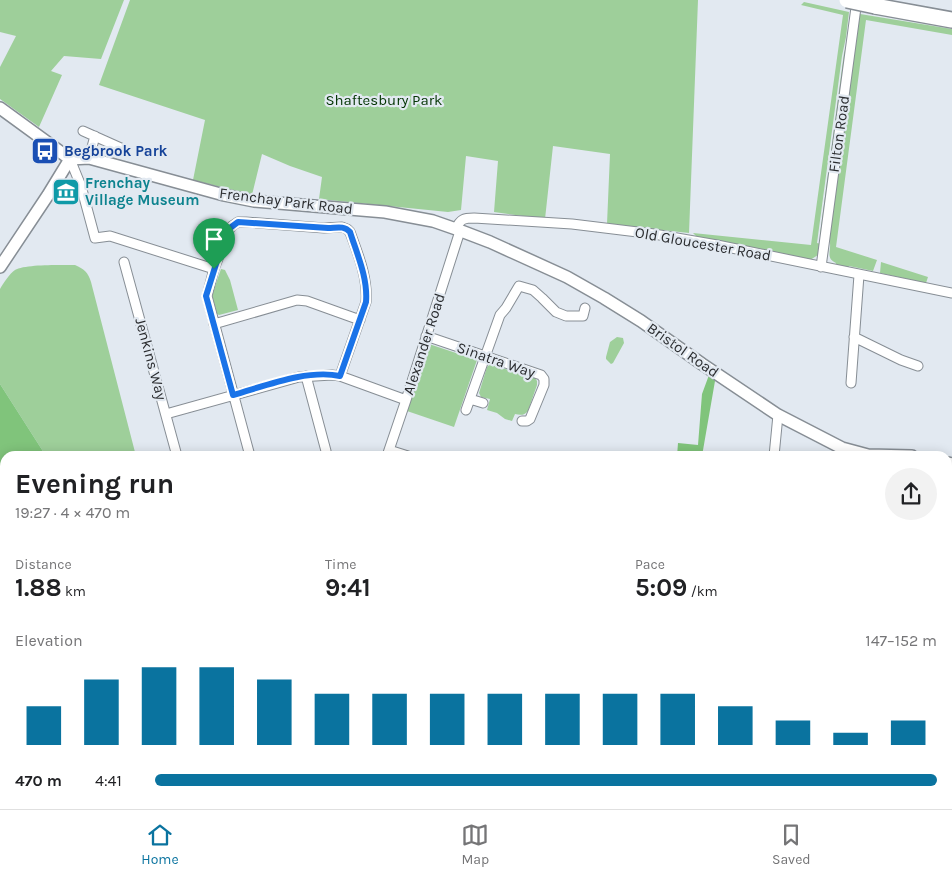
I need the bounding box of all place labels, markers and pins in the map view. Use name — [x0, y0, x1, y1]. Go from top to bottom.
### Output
bus stop icon: Begbrook Park — [30, 136, 60, 166]
place label: Begbrook Park — [64, 142, 168, 160]
place label: Frenchay Village Museum — [85, 174, 199, 209]
museum icon: Frenchay Village Museum — [51, 177, 81, 207]
pin — [193, 218, 235, 269]

